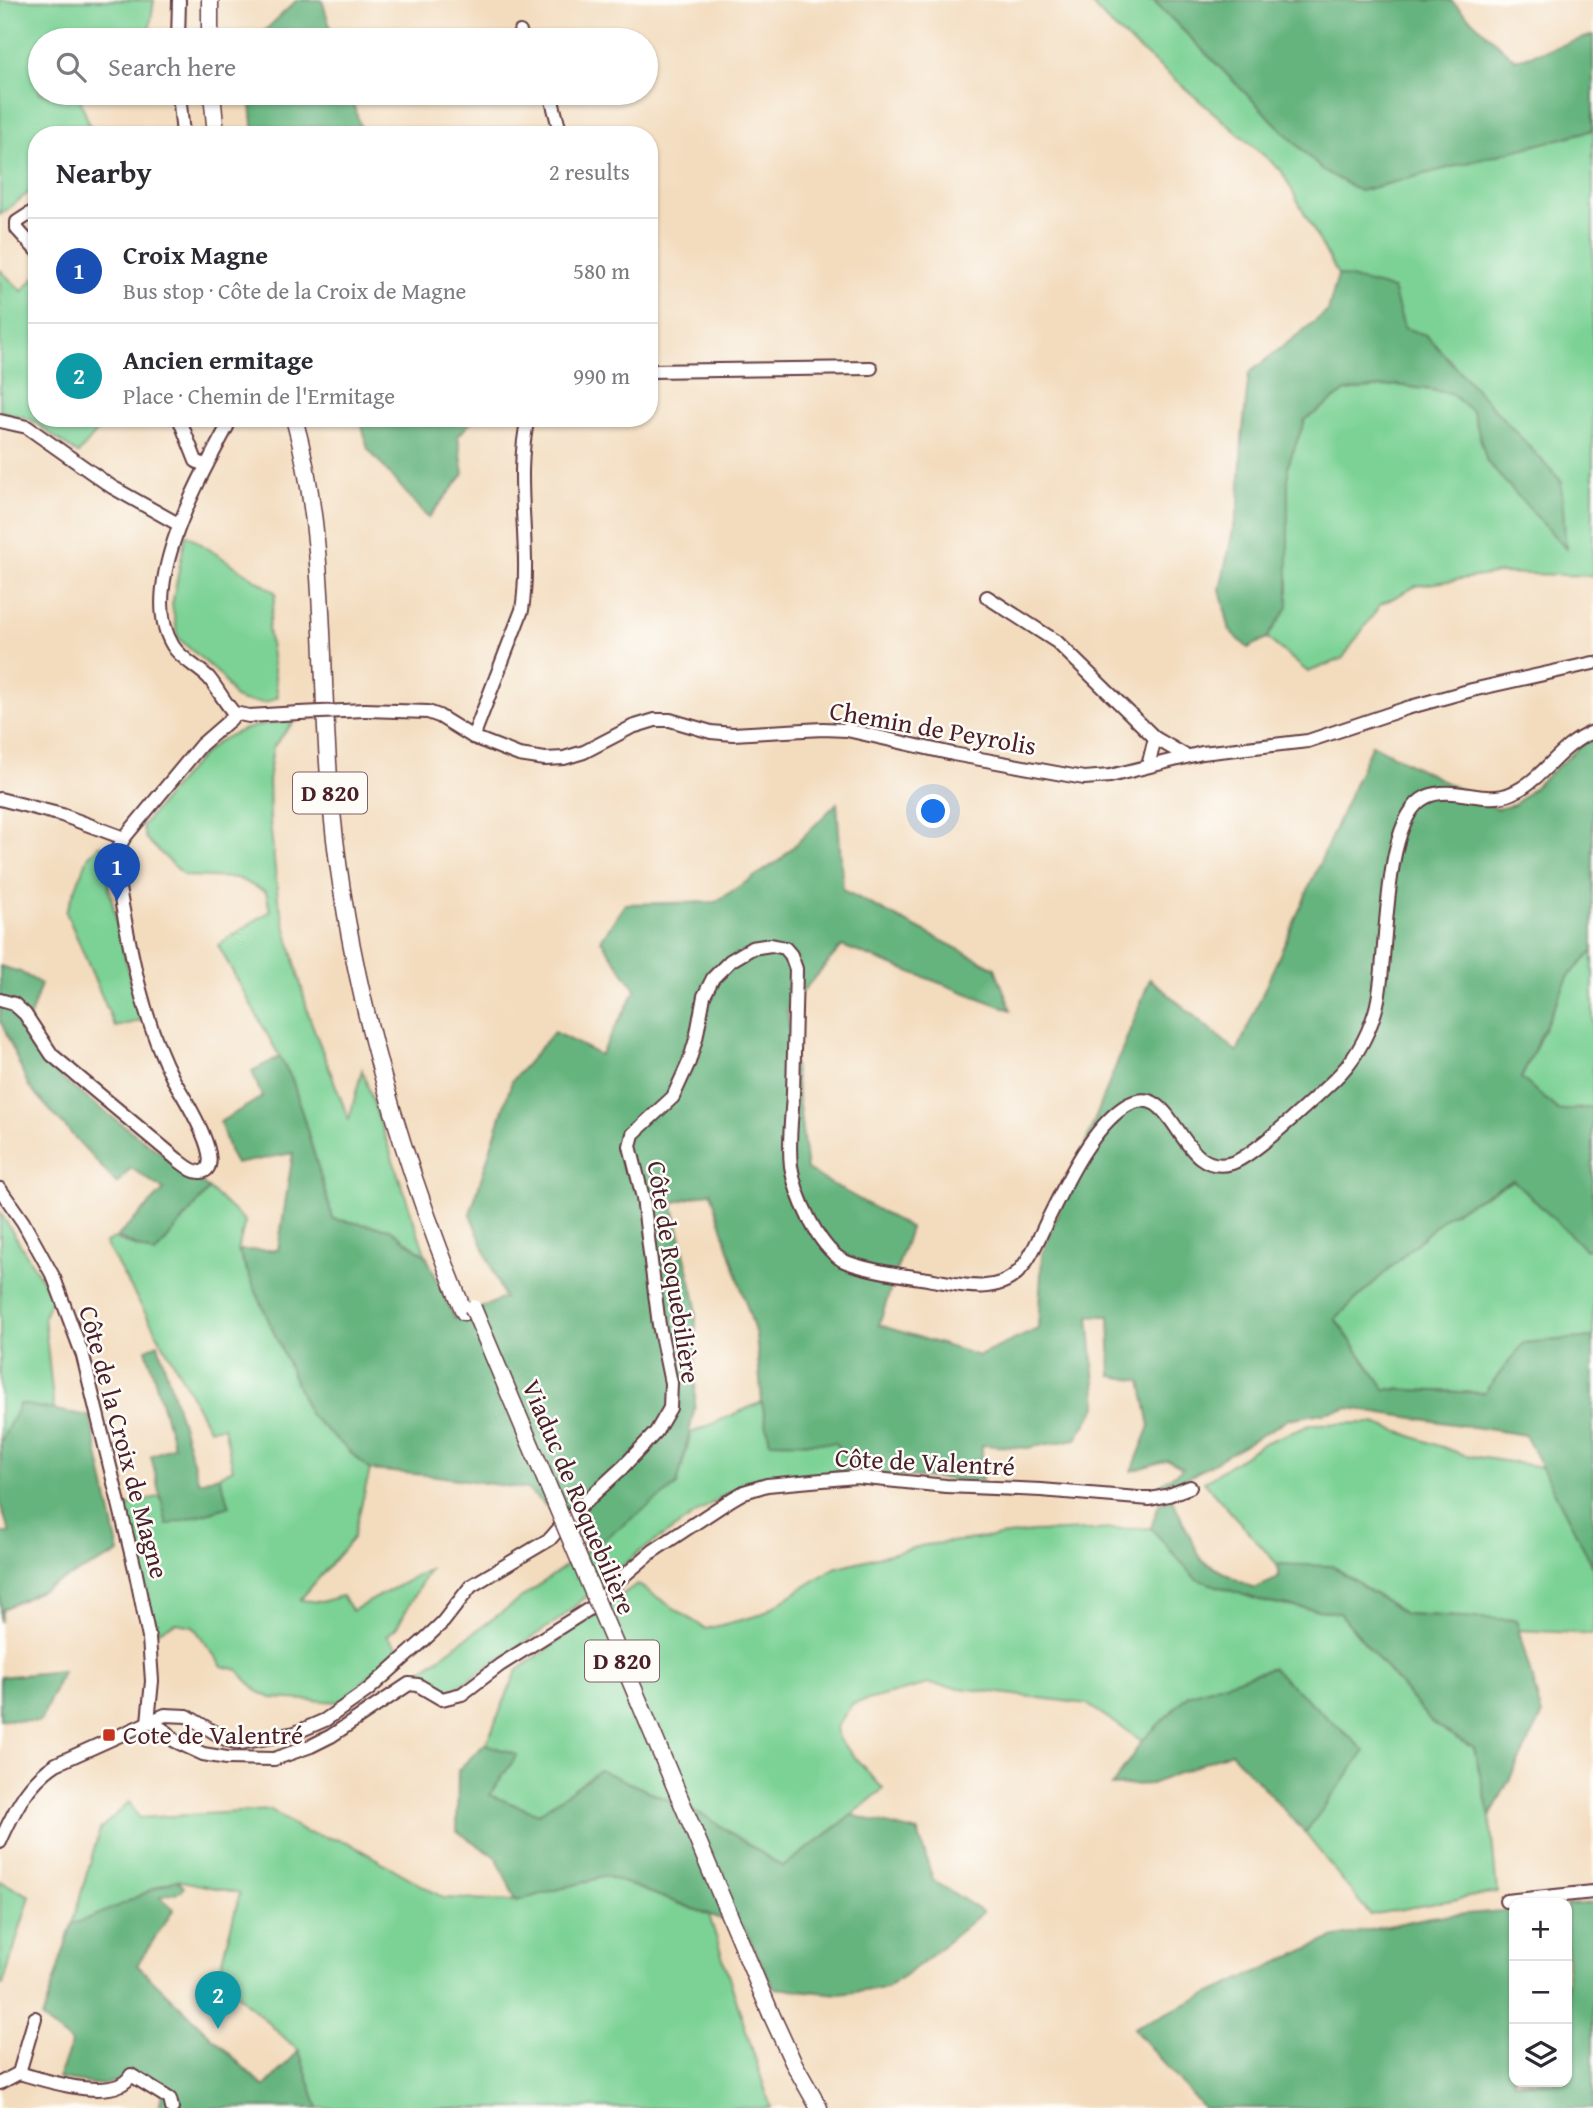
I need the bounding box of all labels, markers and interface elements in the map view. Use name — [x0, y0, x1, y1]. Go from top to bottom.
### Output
search box — [28, 28, 658, 105]
text: Search here — [108, 47, 236, 86]
icon: search — [52, 48, 90, 86]
text: Nearby — [56, 150, 152, 194]
text: 2 results — [549, 155, 630, 188]
text: Croix Magne — [123, 235, 268, 274]
text: 1 — [73, 254, 85, 287]
text: 580 m — [573, 254, 630, 287]
text: Bus stop · Côte de la Croix de Magne — [123, 274, 466, 307]
text: Ancien ermitage — [123, 340, 314, 379]
text: 2 — [73, 359, 85, 392]
text: 990 m — [573, 359, 630, 392]
text: Place · Chemin de l'Ermitage — [123, 379, 395, 412]
street label: Chemin de Peyrolis — [827, 690, 1040, 765]
road number: D 820 — [293, 772, 367, 814]
your location — [916, 794, 950, 828]
pin: 1 — [94, 843, 140, 901]
street label: Côte de Roquebilière — [638, 1158, 711, 1386]
street label: Côte de la Croix de Magne — [69, 1301, 180, 1583]
street label: Viaduc de Roquebilière — [512, 1373, 647, 1620]
street label: Côte de Valentré — [834, 1437, 1016, 1486]
road number: D 820 — [585, 1640, 659, 1681]
place label: Cote de Valentré — [123, 1715, 303, 1754]
marker: Cote de Valentré — [101, 1727, 117, 1743]
map controls — [1509, 1898, 1572, 2087]
button: + — [1509, 1898, 1572, 1961]
button: − — [1509, 1961, 1572, 2024]
pin: 2 — [195, 1971, 241, 2029]
button: layers — [1509, 2024, 1572, 2087]

